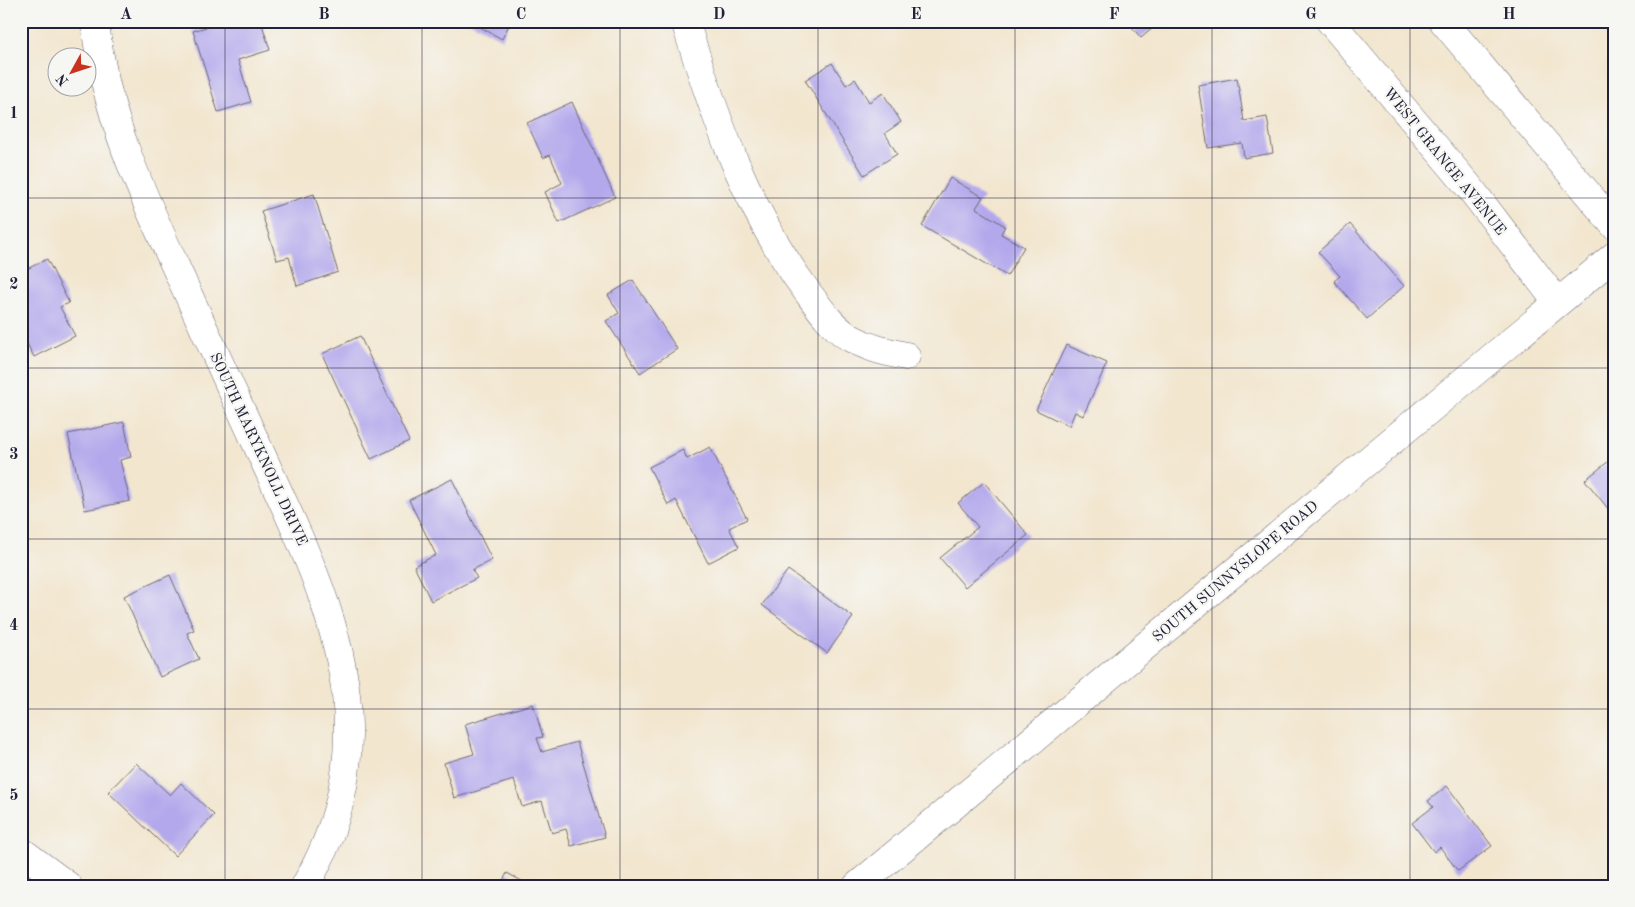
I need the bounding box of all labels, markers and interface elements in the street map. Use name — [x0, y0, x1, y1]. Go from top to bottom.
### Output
text: A — [120, 7, 132, 23]
text: B — [318, 7, 330, 23]
text: C — [516, 7, 526, 23]
text: D — [713, 7, 725, 23]
text: E — [910, 7, 922, 23]
text: F — [1109, 7, 1120, 23]
text: G — [1305, 7, 1317, 23]
text: H — [1502, 7, 1516, 23]
north arrow — [48, 48, 98, 98]
text: N — [54, 71, 72, 88]
street label: WEST GRANGE AVENUE — [1380, 85, 1508, 239]
text: 1 — [9, 106, 19, 122]
text: 2 — [9, 277, 19, 293]
street label: SOUTH MARYKNOLL DRIVE — [206, 351, 309, 548]
text: 3 — [9, 447, 19, 463]
street label: SOUTH SUNNYSLOPE ROAD — [1150, 499, 1321, 646]
text: 4 — [9, 618, 19, 634]
text: 5 — [9, 788, 19, 804]

